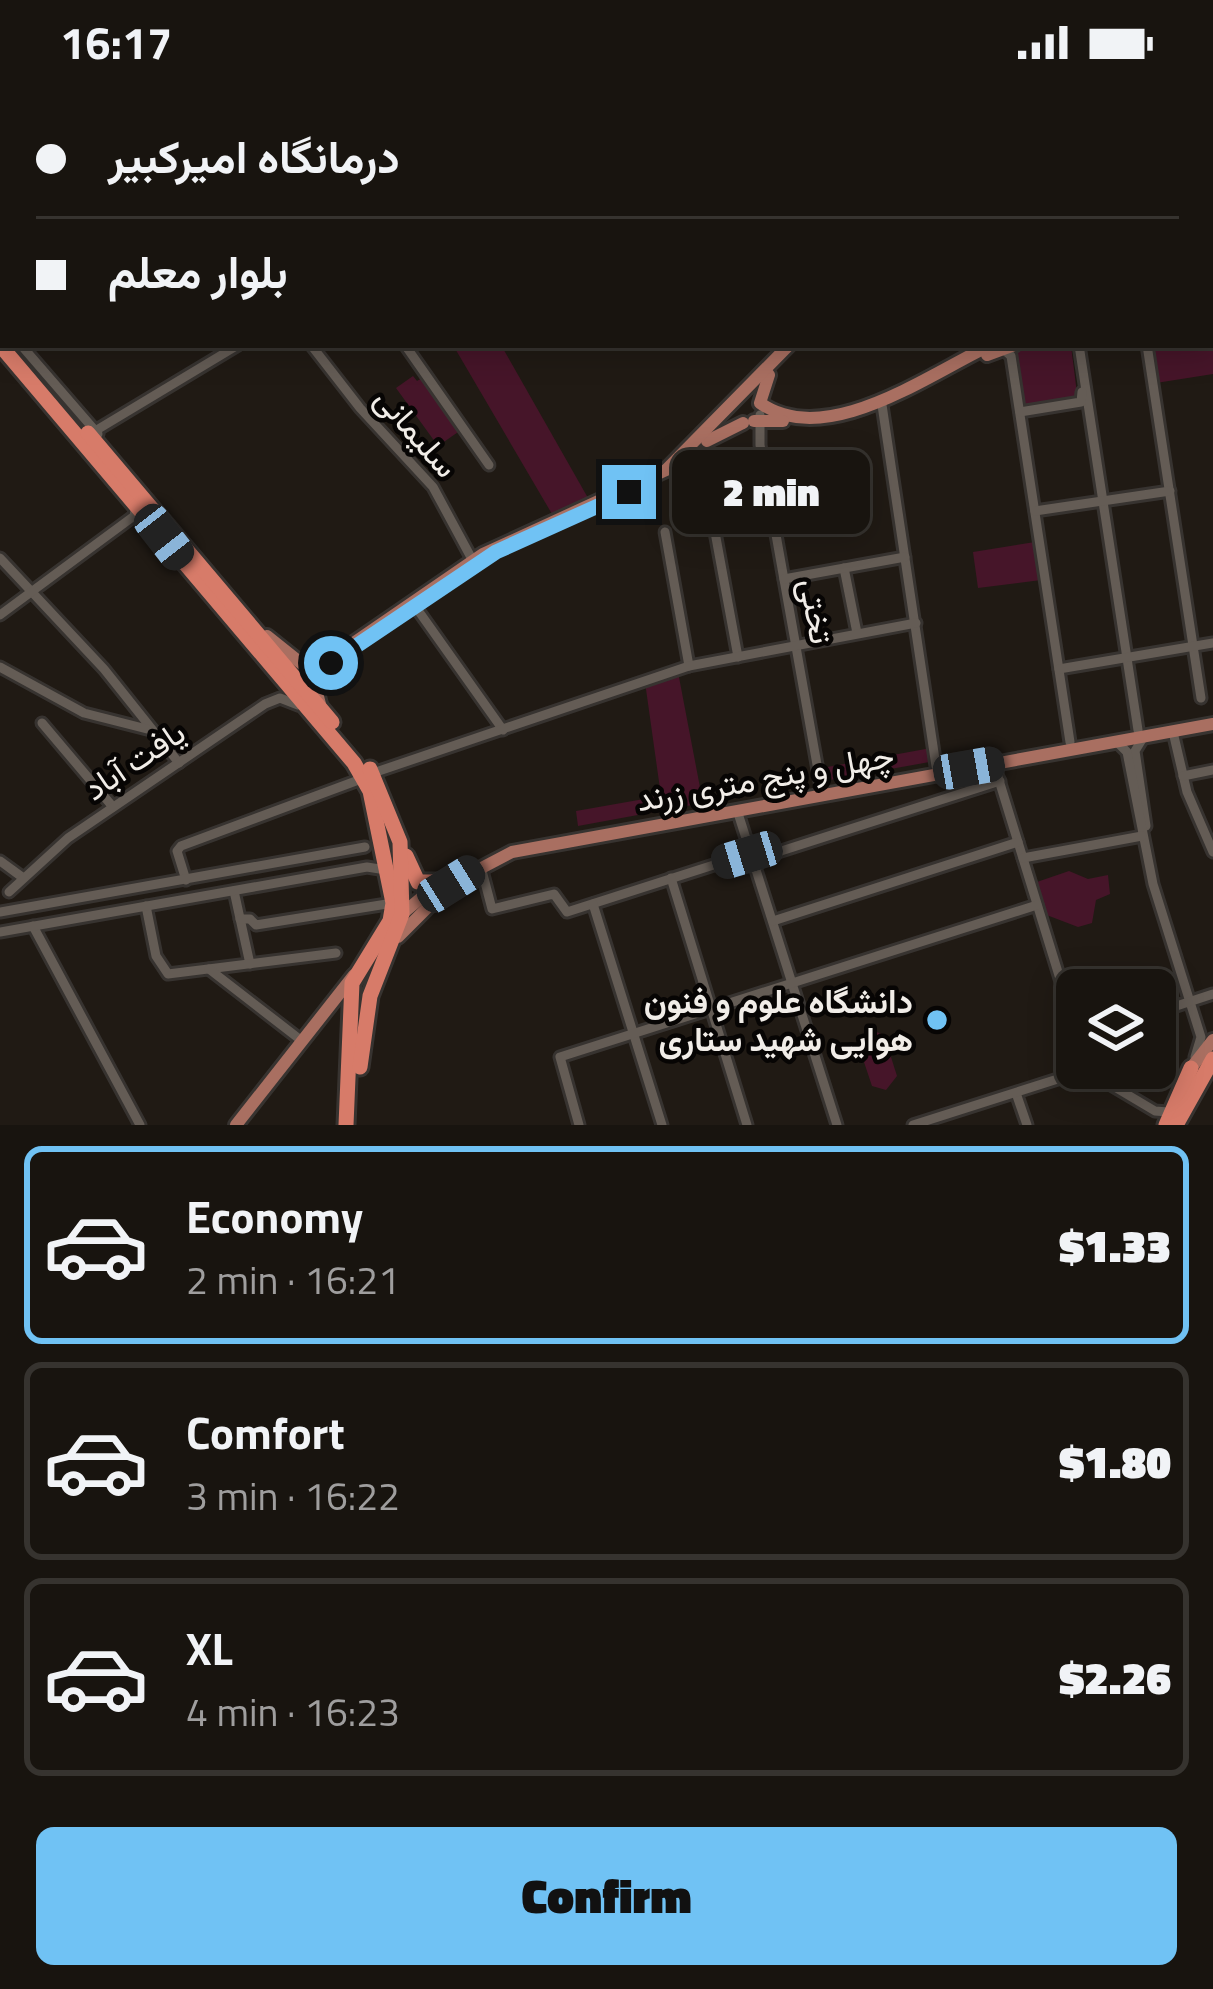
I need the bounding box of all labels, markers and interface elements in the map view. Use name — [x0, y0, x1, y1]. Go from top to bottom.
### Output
text: 16:17 — [60, 8, 172, 76]
text: درمانگاه امیرکبیر — [108, 122, 400, 190]
text: بلوار معلم — [108, 237, 288, 305]
street label: سلیمانی — [363, 375, 471, 489]
callout: 2 min — [671, 450, 869, 534]
text: 2 min — [723, 462, 819, 521]
route end — [602, 465, 656, 519]
car — [128, 498, 200, 576]
street label: تختی — [787, 574, 847, 648]
route start — [304, 636, 358, 690]
street label: یافت آباد — [73, 707, 195, 813]
street label: چهل و پنج متری زرند — [632, 730, 898, 824]
car — [930, 744, 1008, 792]
car — [707, 827, 787, 883]
car — [411, 850, 491, 918]
map controls — [1056, 969, 1176, 1089]
button: layers — [1056, 969, 1176, 1089]
place label: دانشگاه علوم و فنون هوایی شهید ستاری — [644, 976, 913, 1064]
marker: دانشگاه علوم و فنون هوایی شهید ستاری — [924, 1007, 950, 1033]
text: Economy — [186, 1182, 363, 1250]
icon: car — [42, 1191, 150, 1299]
text: $1.33 — [1059, 1211, 1171, 1279]
text: 2 min · 16:21 — [186, 1250, 400, 1309]
text: Comfort — [186, 1398, 345, 1466]
icon: car — [42, 1407, 150, 1515]
text: $1.80 — [1059, 1427, 1171, 1495]
text: 3 min · 16:22 — [186, 1466, 400, 1525]
text: XL — [186, 1614, 233, 1682]
icon: car — [42, 1623, 150, 1731]
text: $2.26 — [1059, 1643, 1171, 1711]
text: 4 min · 16:23 — [186, 1682, 400, 1741]
button: Confirm — [36, 1827, 1177, 1965]

